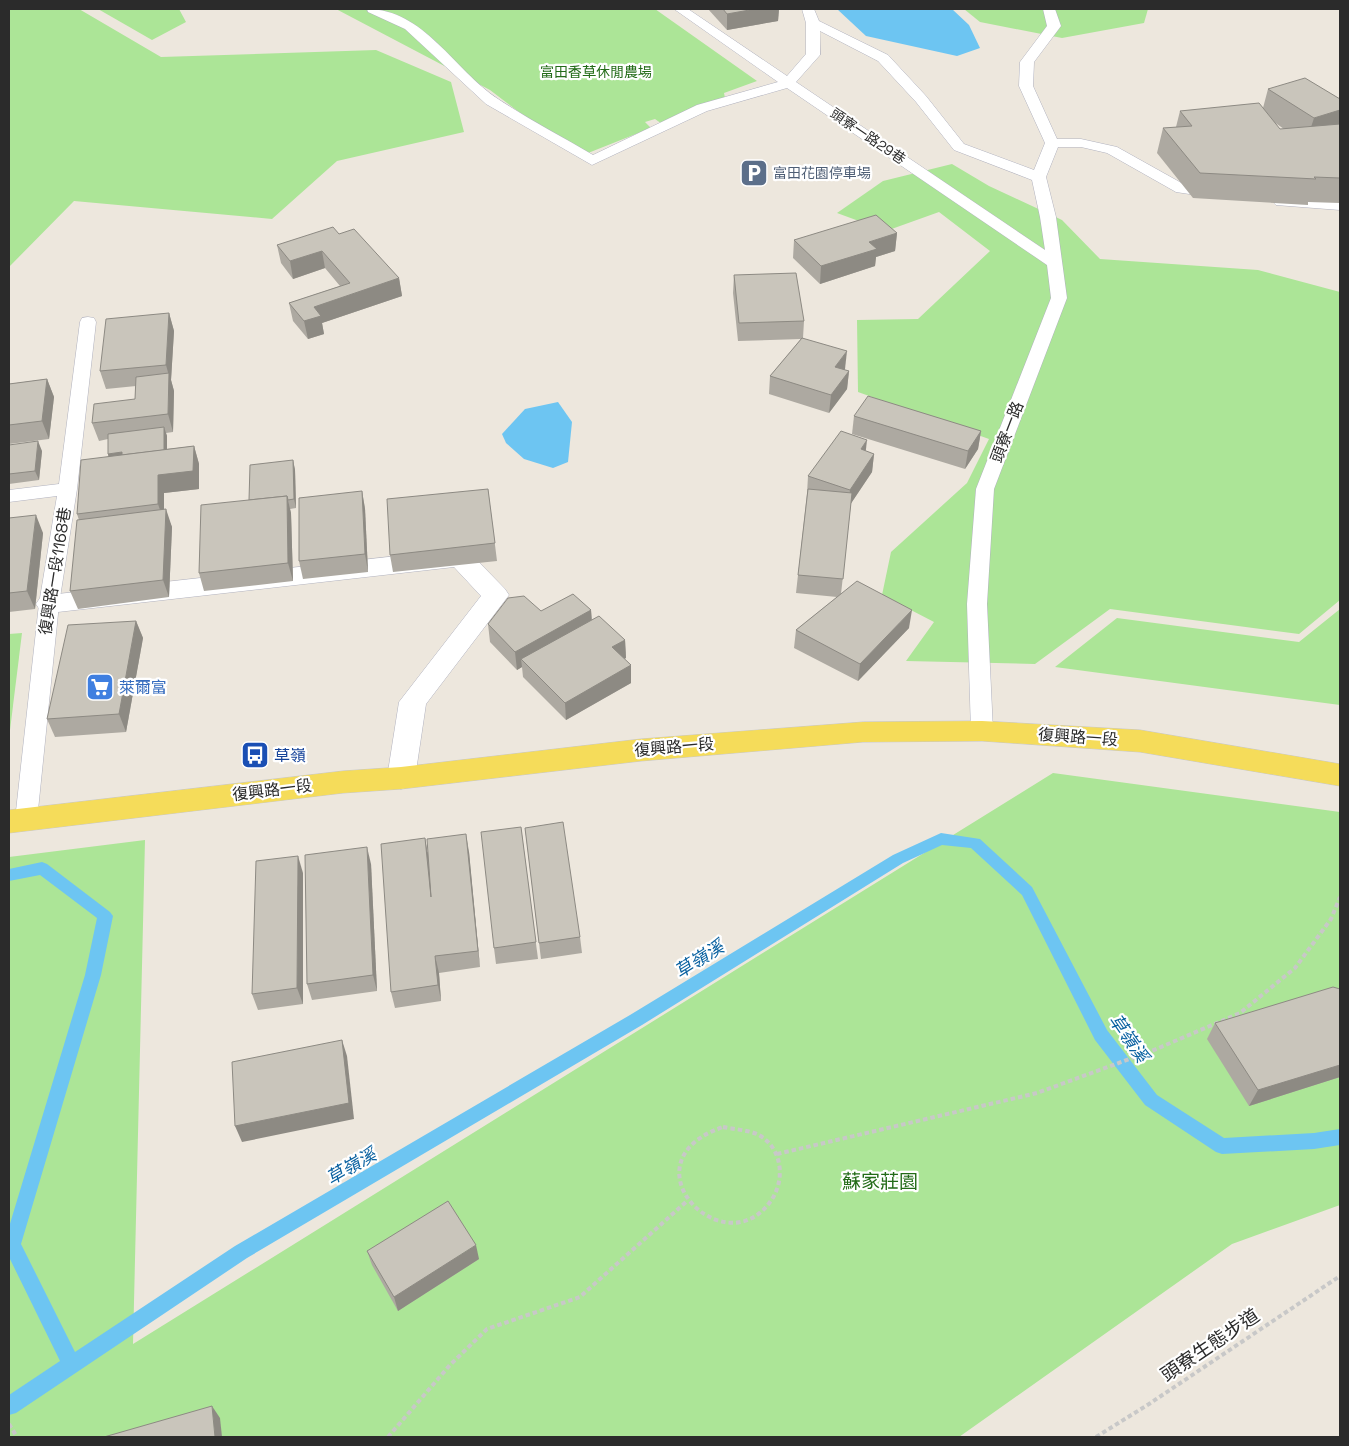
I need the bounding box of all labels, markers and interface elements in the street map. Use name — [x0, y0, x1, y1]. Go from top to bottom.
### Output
park label: 富田香草休閒農場 — [540, 63, 652, 81]
street label: 頭寮一路29巷 — [827, 104, 909, 168]
parking icon: 富田花園停車場 — [739, 158, 769, 188]
place label: 富田花園停車場 — [773, 164, 871, 182]
street label: 頭寮一路 — [986, 398, 1028, 466]
street label: 復興路一段1168巷 — [35, 506, 75, 636]
supermarket icon: 萊爾富 — [85, 672, 115, 702]
place label: 萊爾富 — [119, 677, 167, 698]
street label: 復興路一段 — [1037, 724, 1119, 750]
street label: 復興路一段 — [633, 733, 715, 761]
bus stop icon: 草嶺 — [240, 740, 270, 770]
place label: 草嶺 — [274, 745, 306, 766]
street label: 復興路一段 — [231, 775, 313, 805]
water label: 草嶺溪 — [670, 933, 731, 983]
water label: 草嶺溪 — [1104, 1009, 1156, 1069]
water label: 草嶺溪 — [322, 1141, 383, 1189]
park label: 蘇家莊園 — [842, 1169, 918, 1194]
street label: 頭寮生態步道 — [1156, 1303, 1264, 1387]

